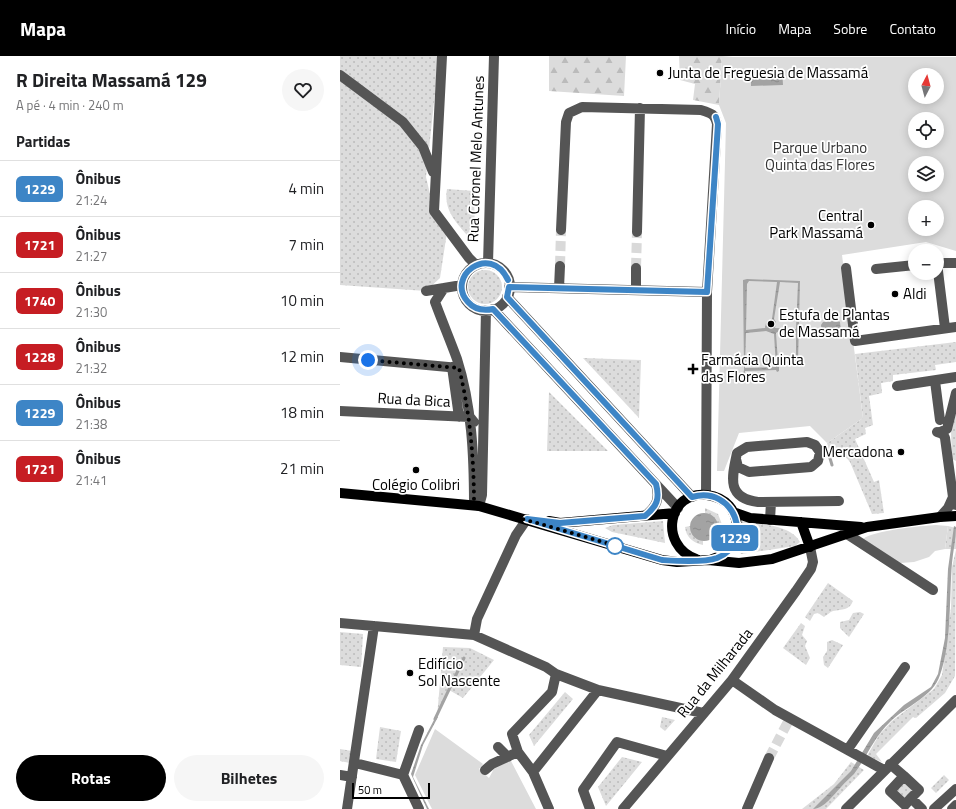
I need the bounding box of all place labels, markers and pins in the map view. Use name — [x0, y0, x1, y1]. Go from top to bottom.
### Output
place label: Junta de Freguesia de Massamá — [668, 61, 869, 84]
marker: Junta de Freguesia de Massamá — [655, 68, 665, 78]
place label: Central Park Massamá — [769, 204, 863, 244]
marker: Central Park Massamá — [866, 220, 876, 230]
place label: Aldi — [903, 282, 927, 305]
marker: Aldi — [890, 289, 900, 299]
place label: Estufa de Plantas de Massamá — [779, 303, 890, 343]
marker: Estufa de Plantas de Massamá — [766, 319, 776, 329]
place label: Farmácia Quinta das Flores — [701, 348, 804, 388]
marker: Farmácia Quinta das Flores — [688, 364, 698, 374]
place label: Mercadona — [822, 440, 893, 463]
marker: Mercadona — [896, 447, 906, 457]
marker: Colégio Colibri — [411, 465, 421, 475]
place label: Colégio Colibri — [372, 473, 460, 496]
unlabelled marker — [606, 537, 624, 555]
place label: Edifício Sol Nascente — [418, 652, 500, 692]
marker: Edifício Sol Nascente — [405, 668, 415, 678]

